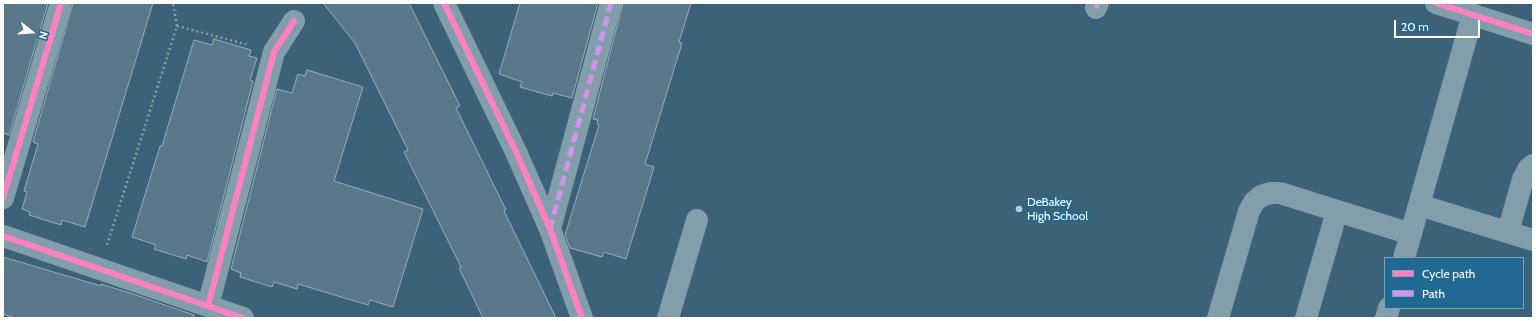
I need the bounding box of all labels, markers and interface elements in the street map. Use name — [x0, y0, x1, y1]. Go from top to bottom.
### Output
north arrow — [12, 12, 52, 52]
scale bar — [1396, 12, 1482, 38]
text: 20 m — [1401, 19, 1429, 34]
text: N — [36, 30, 51, 41]
place label: DeBakey High School — [1027, 195, 1088, 223]
marker: DeBakey High School — [1014, 204, 1024, 214]
legend — [1384, 257, 1524, 309]
text: Cycle path — [1422, 266, 1475, 281]
text: Path — [1422, 286, 1445, 301]

